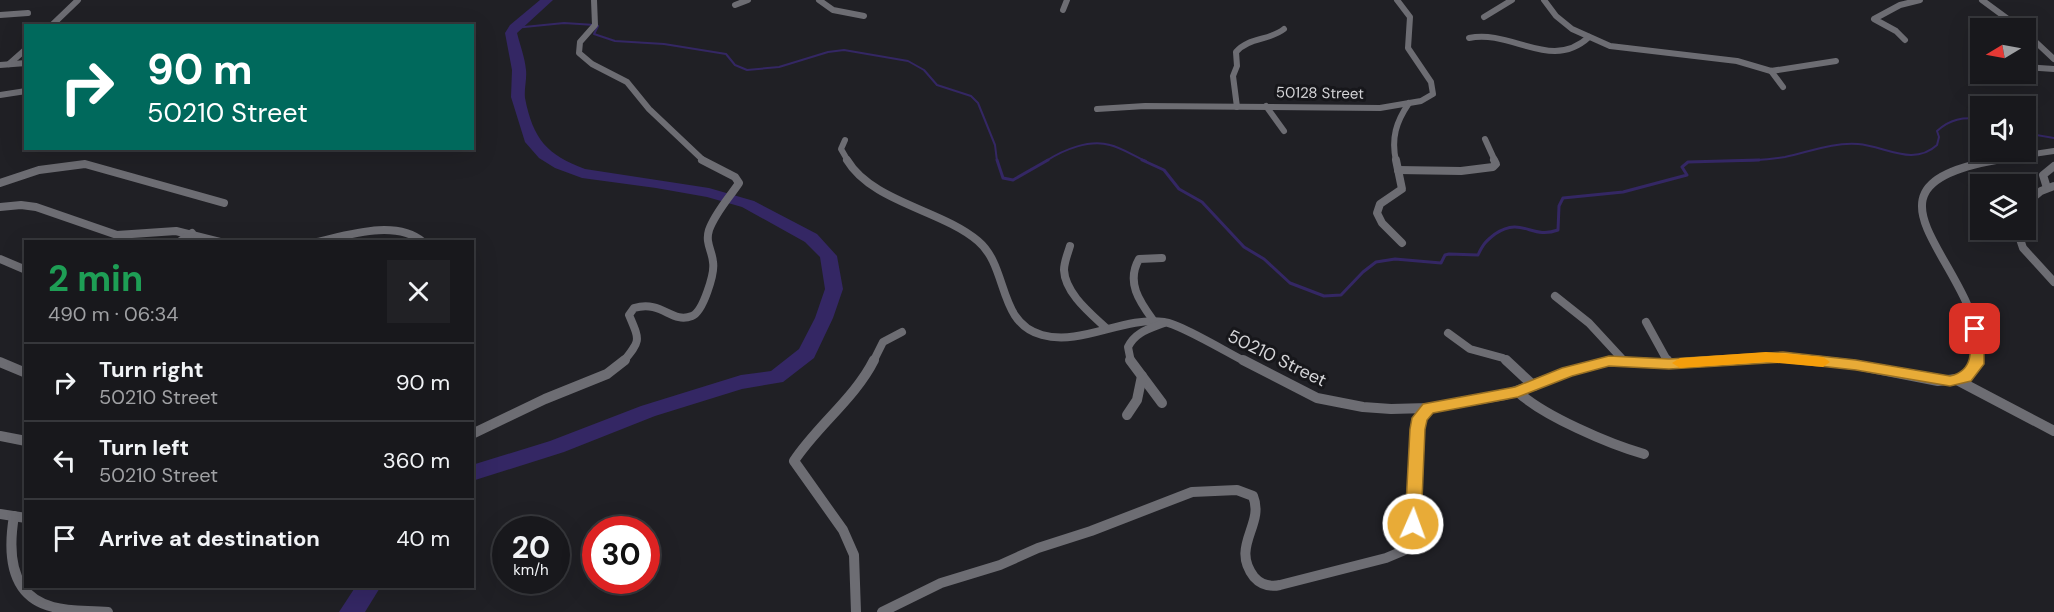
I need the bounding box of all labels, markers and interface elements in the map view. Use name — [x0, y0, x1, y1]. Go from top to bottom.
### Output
north arrow — [1970, 18, 2036, 84]
map controls — [1970, 18, 2036, 240]
text: 90 m — [147, 42, 253, 97]
icon: right — [48, 48, 126, 126]
street label: 50128 Street — [1276, 82, 1364, 104]
text: 50210 Street — [147, 95, 308, 130]
button: sound — [1970, 96, 2036, 162]
button: layers — [1970, 174, 2036, 240]
text: 2 min — [48, 255, 143, 302]
button: close — [387, 260, 450, 323]
text: 490 m · 06:34 — [48, 301, 178, 327]
pin — [1949, 303, 2000, 354]
icon: arrive — [1958, 312, 1991, 345]
street label: 50210 Street — [1224, 324, 1330, 392]
text: Turn right — [99, 355, 204, 384]
icon: right — [48, 366, 81, 399]
text: 90 m — [396, 368, 450, 397]
text: 50210 Street — [99, 384, 218, 410]
text: Turn left — [99, 433, 189, 462]
icon: left — [48, 444, 81, 477]
text: 360 m — [383, 446, 450, 475]
text: 50210 Street — [99, 462, 218, 488]
position arrow — [1381, 492, 1445, 556]
speed limit sign: 30 — [582, 516, 660, 594]
icon: arrive — [48, 522, 81, 555]
text: Arrive at destination — [99, 524, 320, 553]
text: 40 m — [396, 524, 450, 553]
text: 20 — [512, 528, 550, 567]
text: km/h — [513, 560, 549, 580]

